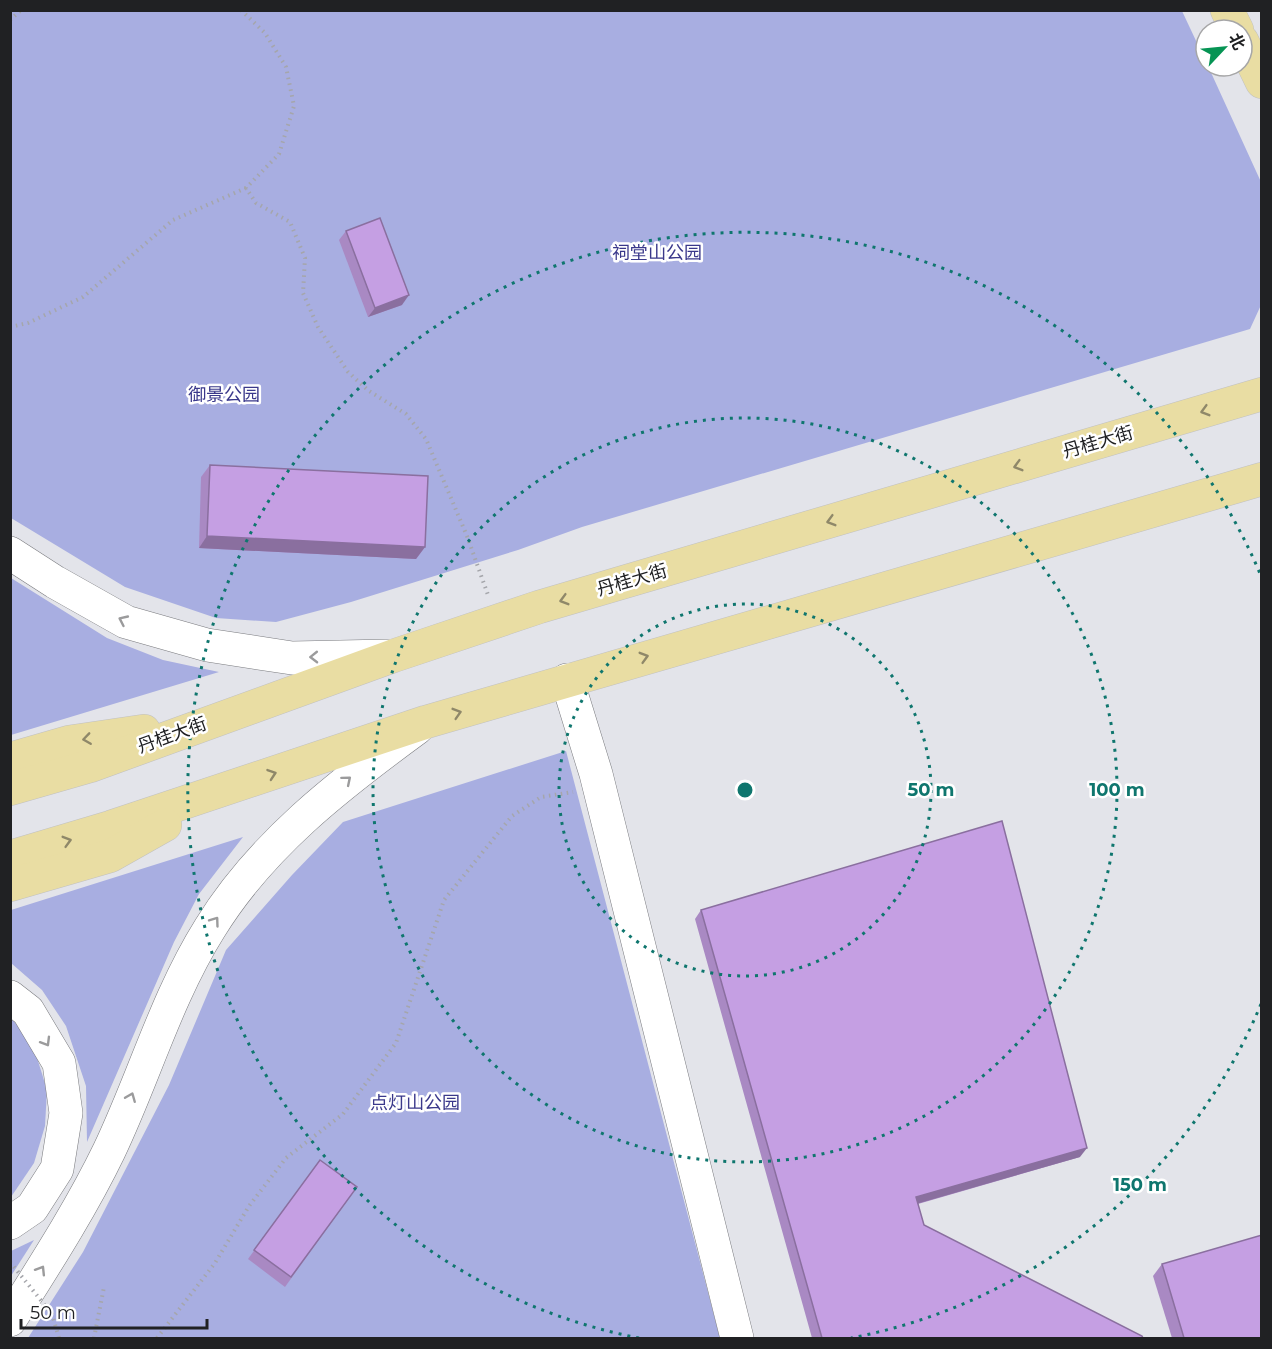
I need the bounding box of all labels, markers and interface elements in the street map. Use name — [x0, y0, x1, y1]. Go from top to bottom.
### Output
north arrow — [1194, 18, 1254, 78]
text: 北 — [1225, 30, 1249, 53]
park label: 祠堂山公园 — [612, 242, 702, 264]
park label: 御景公园 — [188, 384, 260, 406]
one-way arrow — [1200, 403, 1210, 416]
street label: 丹桂大街 — [1060, 422, 1136, 462]
one-way arrow — [1013, 459, 1024, 471]
one-way arrow — [826, 514, 837, 526]
street label: 丹桂大街 — [594, 560, 670, 600]
one-way arrow — [559, 593, 570, 605]
one-way arrow — [119, 615, 130, 627]
one-way arrow — [309, 651, 318, 664]
one-way arrow — [639, 652, 649, 665]
one-way arrow — [451, 708, 462, 720]
street label: 丹桂大街 — [134, 712, 210, 758]
one-way arrow — [83, 733, 92, 745]
one-way arrow — [266, 768, 277, 781]
one-way arrow — [341, 776, 352, 787]
text: 50 m — [908, 779, 954, 801]
text: 100 m — [1089, 779, 1145, 801]
centre of rings — [735, 780, 755, 800]
one-way arrow — [61, 836, 72, 848]
one-way arrow — [208, 917, 219, 928]
one-way arrow — [39, 1036, 51, 1046]
one-way arrow — [124, 1092, 136, 1103]
park label: 点灯山公园 — [370, 1092, 460, 1114]
text: 150 m — [1113, 1174, 1167, 1196]
one-way arrow — [34, 1266, 46, 1276]
scale bar — [21, 1292, 207, 1330]
text: 50 m — [30, 1302, 76, 1324]

